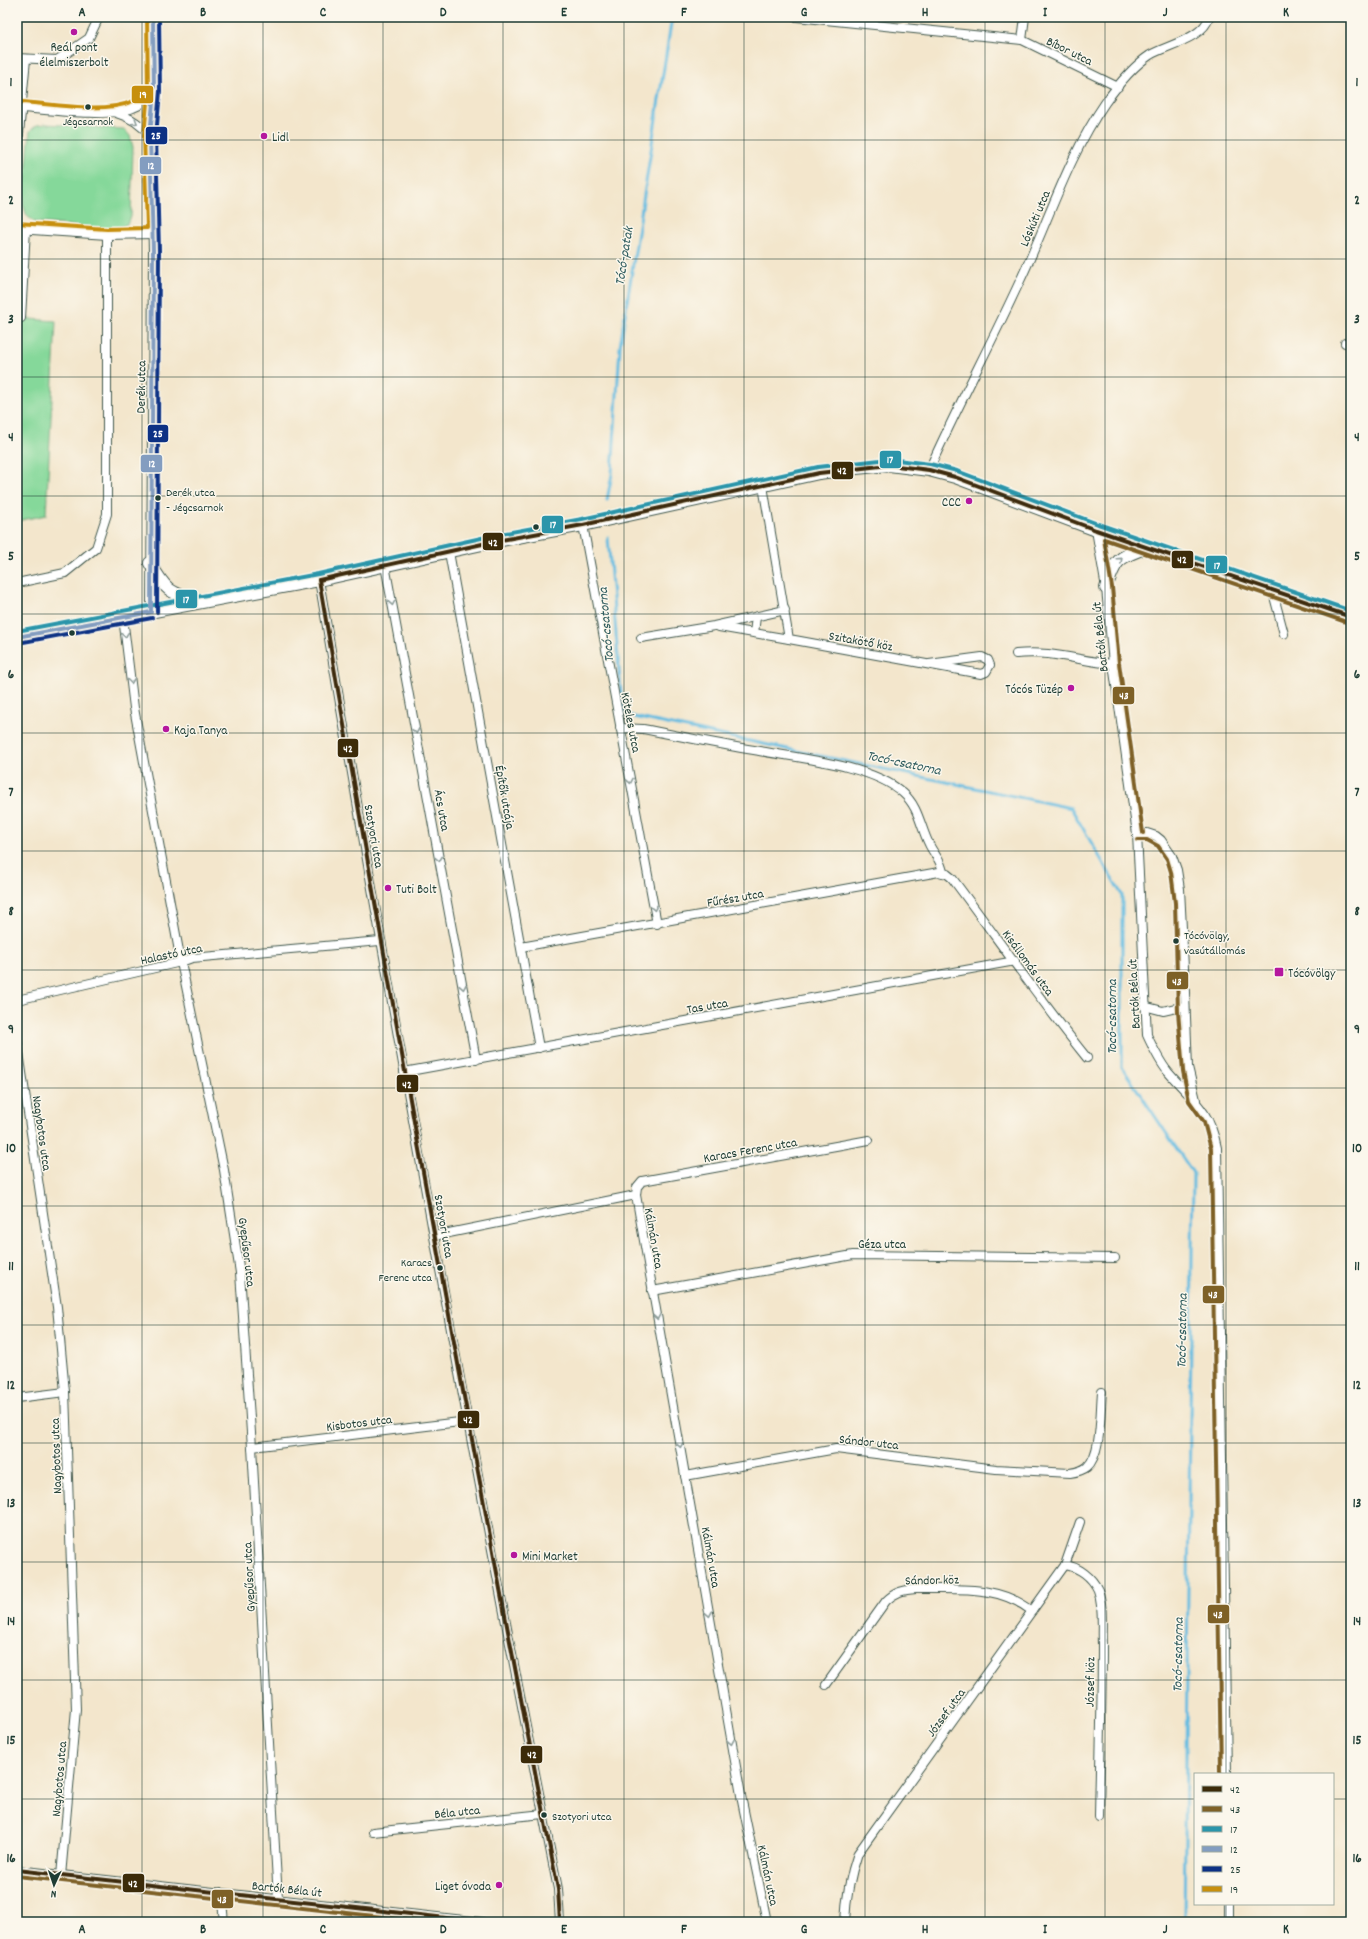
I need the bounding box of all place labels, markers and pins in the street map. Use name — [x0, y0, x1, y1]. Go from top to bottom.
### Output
marker: Reál pont élelmiszerbolt — [69, 27, 79, 37]
place label: Reál pont élelmiszerbolt — [39, 39, 109, 73]
marker: Jégcsarnok — [83, 102, 93, 112]
place label: Jégcsarnok — [63, 114, 113, 131]
place label: Lidl — [272, 129, 289, 148]
marker: Lidl — [259, 131, 269, 141]
place label: Derék utca - Jégcsarnok — [166, 485, 223, 517]
marker: Derék utca - Jégcsarnok — [153, 493, 163, 503]
place label: CCC — [942, 494, 962, 513]
marker: CCC — [964, 496, 974, 506]
unlabelled marker — [531, 522, 541, 532]
unlabelled marker — [67, 628, 77, 638]
place label: Tócós Tüzép — [1005, 681, 1063, 700]
marker: Tócós Tüzép — [1066, 683, 1076, 693]
place label: Kaja Tanya — [174, 722, 228, 741]
marker: Kaja Tanya — [161, 724, 171, 734]
place label: Tuti Bolt — [396, 881, 437, 900]
marker: Tuti Bolt — [383, 883, 393, 893]
place label: Tócóvölgy, vasútállomás — [1184, 928, 1246, 960]
marker: Tócóvölgy, vasútállomás — [1171, 936, 1181, 946]
place label: Tócóvölgy — [1288, 965, 1336, 984]
marker: Tócóvölgy — [1273, 966, 1285, 978]
place label: Karacs Ferenc utca — [378, 1255, 432, 1287]
marker: Karacs Ferenc utca — [435, 1263, 445, 1273]
place label: Mini Market — [522, 1548, 578, 1567]
marker: Mini Market — [509, 1550, 519, 1560]
place label: Szotyori utca — [552, 1809, 612, 1826]
marker: Szotyori utca — [539, 1810, 549, 1820]
place label: Liget óvoda — [435, 1878, 492, 1897]
marker: Liget óvoda — [494, 1880, 504, 1890]

